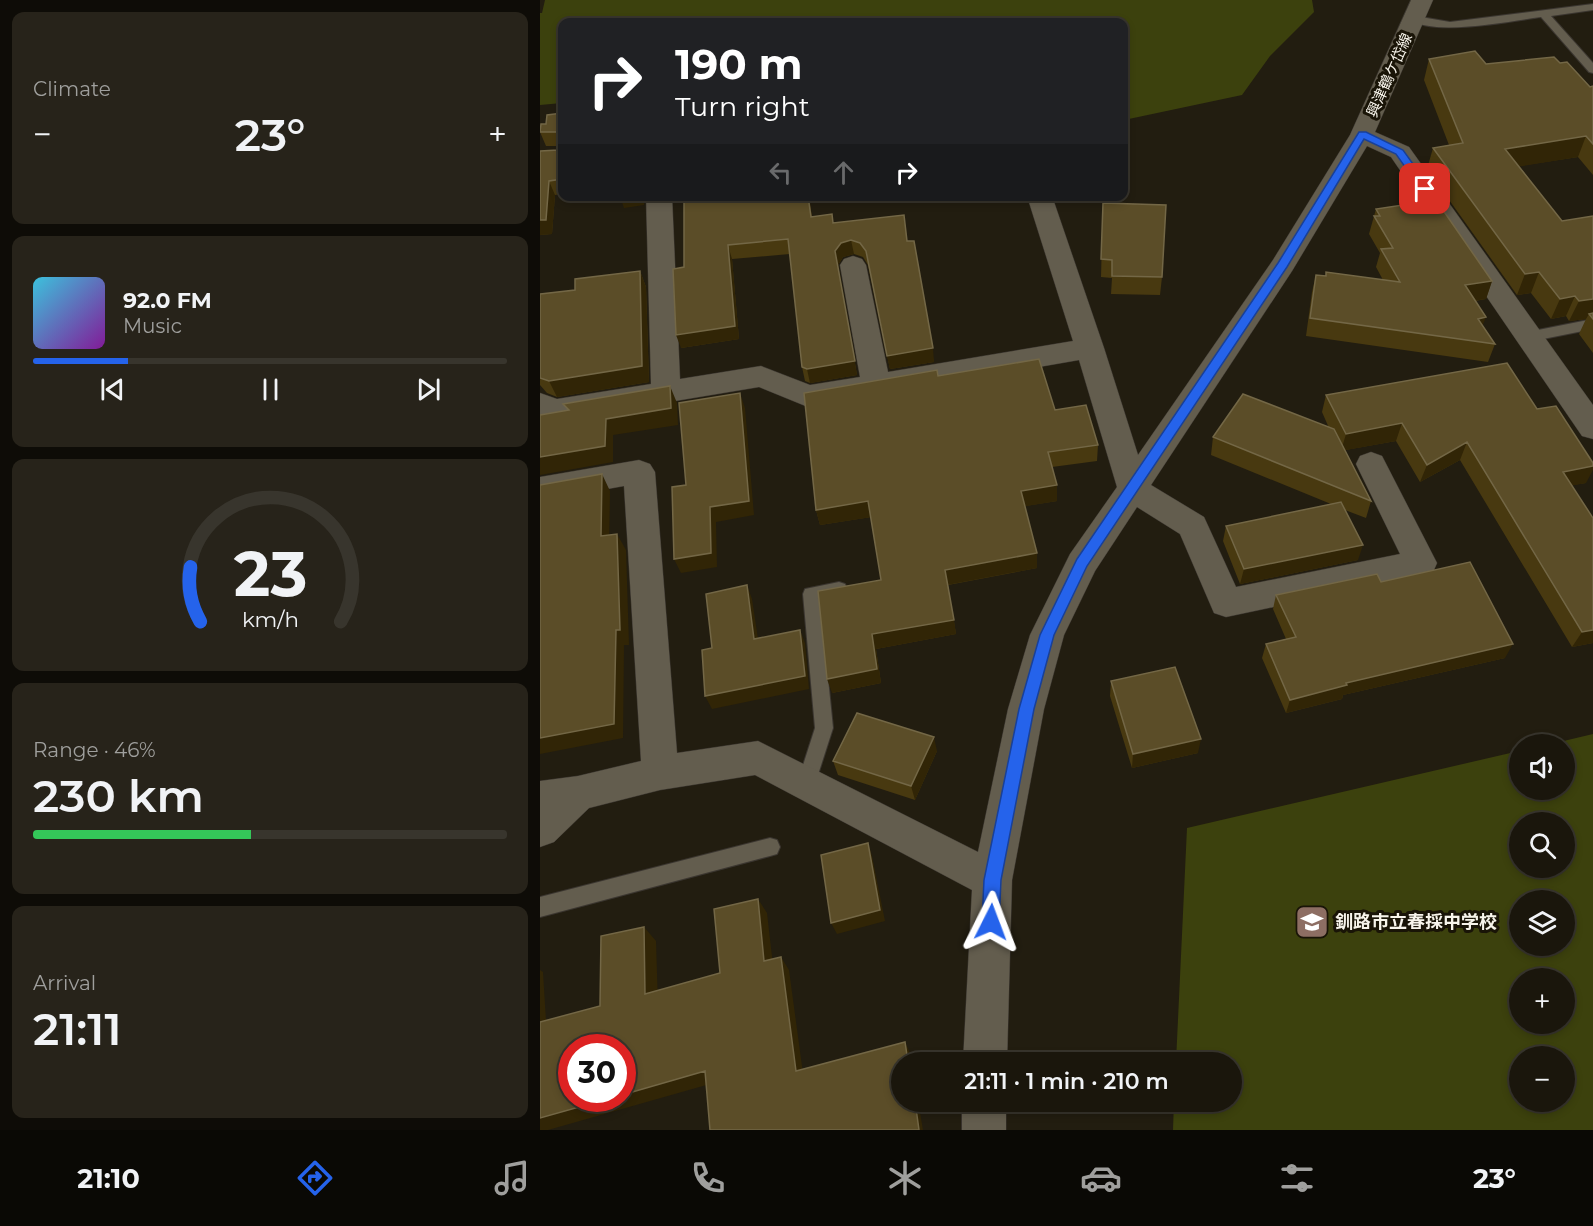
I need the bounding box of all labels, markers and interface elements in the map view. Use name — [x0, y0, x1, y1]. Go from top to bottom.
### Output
street label: 興津鶴ケ岱線 — [1362, 30, 1416, 120]
text: 190 m — [675, 38, 803, 90]
icon: right — [576, 42, 654, 120]
text: Climate — [33, 77, 111, 101]
text: Turn right — [675, 90, 810, 123]
text: 23° — [235, 107, 305, 162]
text: − — [33, 114, 52, 154]
text: + — [488, 114, 507, 154]
icon: left — [764, 156, 797, 189]
icon: ahead — [827, 156, 860, 189]
icon: right — [890, 156, 923, 189]
pin — [1399, 163, 1450, 214]
icon: arrive — [1408, 172, 1441, 205]
text: 92.0 FM — [123, 287, 212, 314]
text: Music — [123, 314, 182, 338]
icon: previous — [96, 373, 129, 406]
icon: pause — [254, 373, 287, 406]
icon: next — [412, 373, 445, 406]
text: 23 — [233, 536, 307, 612]
text: km/h — [241, 606, 299, 632]
map controls — [1509, 734, 1575, 1112]
button: sound — [1509, 734, 1575, 800]
text: Range · 46% — [33, 738, 156, 762]
text: 230 km — [33, 768, 204, 823]
button: search — [1509, 812, 1575, 878]
position arrow — [959, 890, 1023, 954]
button: layers — [1509, 890, 1575, 956]
school or university icon: 釧路市立春採中学校 — [1294, 904, 1330, 940]
place label: 釧路市立春採中学校 — [1335, 911, 1497, 933]
button: + — [1509, 968, 1575, 1034]
text: Arrival — [33, 971, 96, 995]
text: 21:11 — [33, 1001, 122, 1056]
speed limit sign: 30 — [558, 1034, 636, 1112]
button: − — [1509, 1046, 1575, 1112]
text: 21:11 · 1 min · 210 m — [964, 1068, 1169, 1095]
icon: directions — [294, 1157, 336, 1199]
icon: music — [491, 1157, 533, 1199]
icon: phone — [687, 1157, 729, 1199]
icon: climate — [884, 1157, 926, 1199]
icon: car — [1080, 1157, 1122, 1199]
icon: filters — [1276, 1157, 1318, 1199]
text: 21:10 — [77, 1162, 140, 1195]
text: 23° — [1473, 1162, 1516, 1195]

